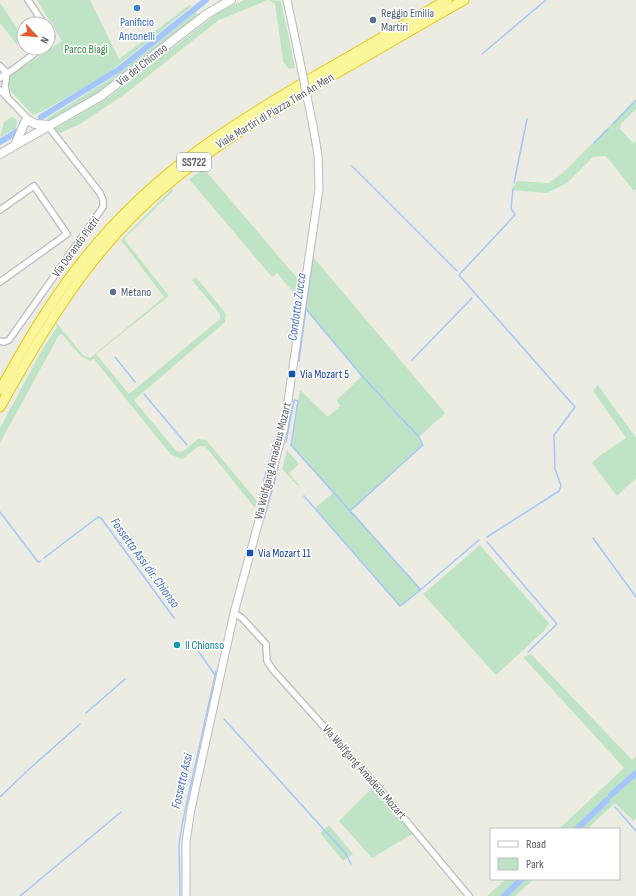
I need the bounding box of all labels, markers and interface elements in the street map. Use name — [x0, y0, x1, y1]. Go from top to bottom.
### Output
marker: Panificio Antonelli — [132, 3, 142, 13]
place label: Reggio Emilia Martiri — [381, 6, 435, 35]
place label: Panificio Antonelli — [118, 15, 155, 44]
marker: Reggio Emilia Martiri — [368, 15, 378, 25]
north arrow — [16, 16, 56, 56]
text: N — [37, 35, 52, 46]
street label: Via del Chionso — [113, 40, 171, 90]
park label: Parco Biagi — [64, 42, 108, 57]
street label: Viale Martiri di Piazza Tien An Men — [213, 70, 337, 152]
road number: SS722 — [177, 153, 211, 171]
street label: Via Dorando Pietri — [49, 214, 103, 280]
water label: Condotto Zucca — [284, 271, 310, 342]
place label: Metano — [121, 285, 151, 300]
marker: Metano — [108, 287, 118, 297]
place label: Via Mozart 5 — [300, 367, 349, 382]
marker: Via Mozart 5 — [287, 369, 297, 379]
street label: Via Wolfgang Amadeus Mozart — [251, 400, 295, 521]
water label: Fossetta Assi dir. Chionso — [107, 515, 184, 612]
place label: Via Mozart 11 — [258, 546, 311, 561]
marker: Via Mozart 11 — [245, 548, 255, 558]
place label: Il Chionso — [185, 638, 224, 653]
marker: Il Chionso — [172, 640, 182, 650]
street label: Via Wolfgang Amadeus Mozart — [319, 722, 409, 823]
water label: Fossetta Assi — [168, 751, 196, 810]
legend — [490, 828, 620, 880]
text: Road — [526, 837, 546, 852]
text: Park — [526, 857, 544, 872]

